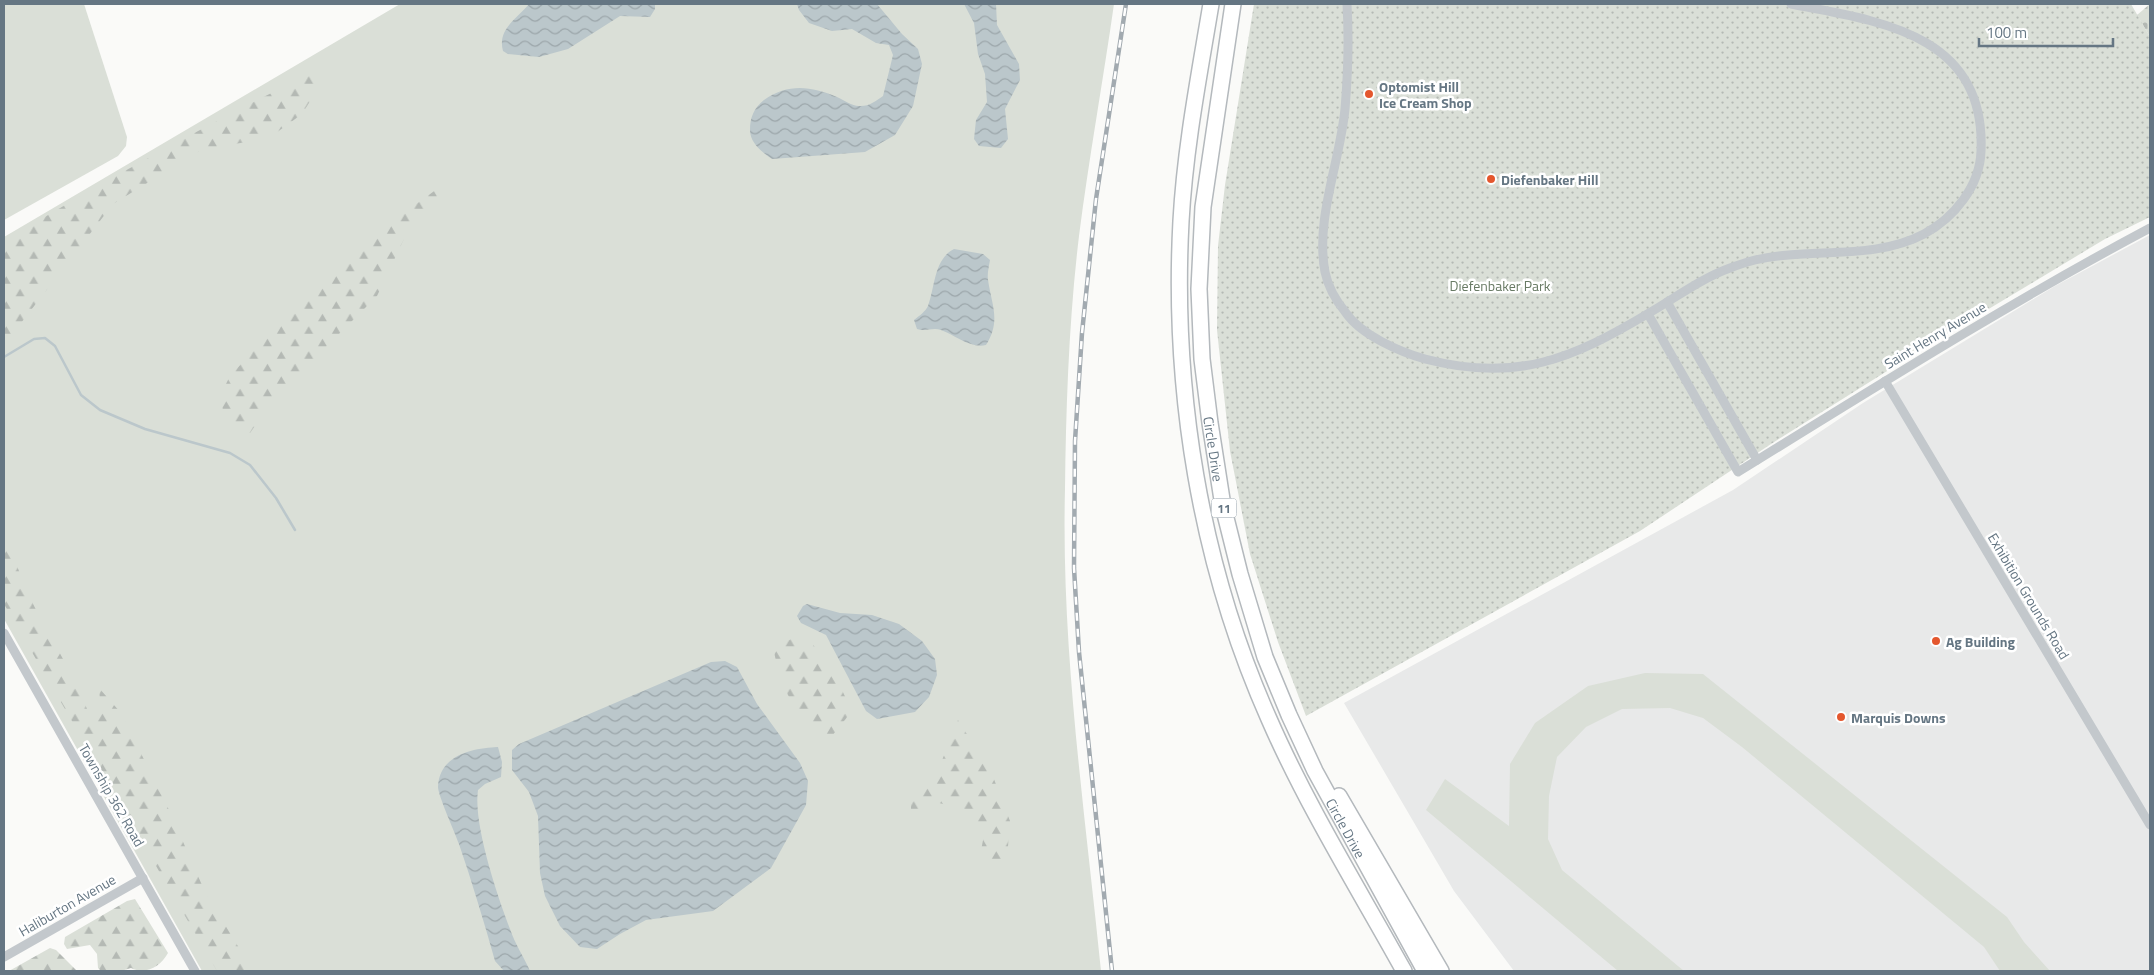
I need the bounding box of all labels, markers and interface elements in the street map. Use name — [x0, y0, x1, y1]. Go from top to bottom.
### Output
scale bar — [1979, 15, 2113, 47]
text: 100 m — [1986, 21, 2027, 44]
place label: Optomist Hill Ice Cream Shop — [1379, 76, 1472, 113]
marker: Optomist Hill Ice Cream Shop — [1363, 88, 1375, 100]
place label: Diefenbaker Hill — [1501, 169, 1598, 190]
marker: Diefenbaker Hill — [1485, 173, 1497, 185]
park label: Diefenbaker Park — [1450, 275, 1551, 296]
street label: Saint Henry Avenue — [1880, 296, 1990, 374]
street label: Circle Drive — [1199, 415, 1229, 483]
road number: 11 — [1212, 498, 1236, 518]
street label: Exhibition Grounds Road — [1983, 529, 2075, 663]
place label: Ag Building — [1946, 631, 2016, 652]
marker: Ag Building — [1930, 635, 1942, 647]
place label: Marquis Downs — [1851, 707, 1946, 728]
marker: Marquis Downs — [1835, 711, 1847, 723]
street label: Township 362 Road — [74, 739, 150, 851]
street label: Circle Drive — [1321, 794, 1371, 862]
street label: Haliburton Avenue — [15, 869, 119, 941]

